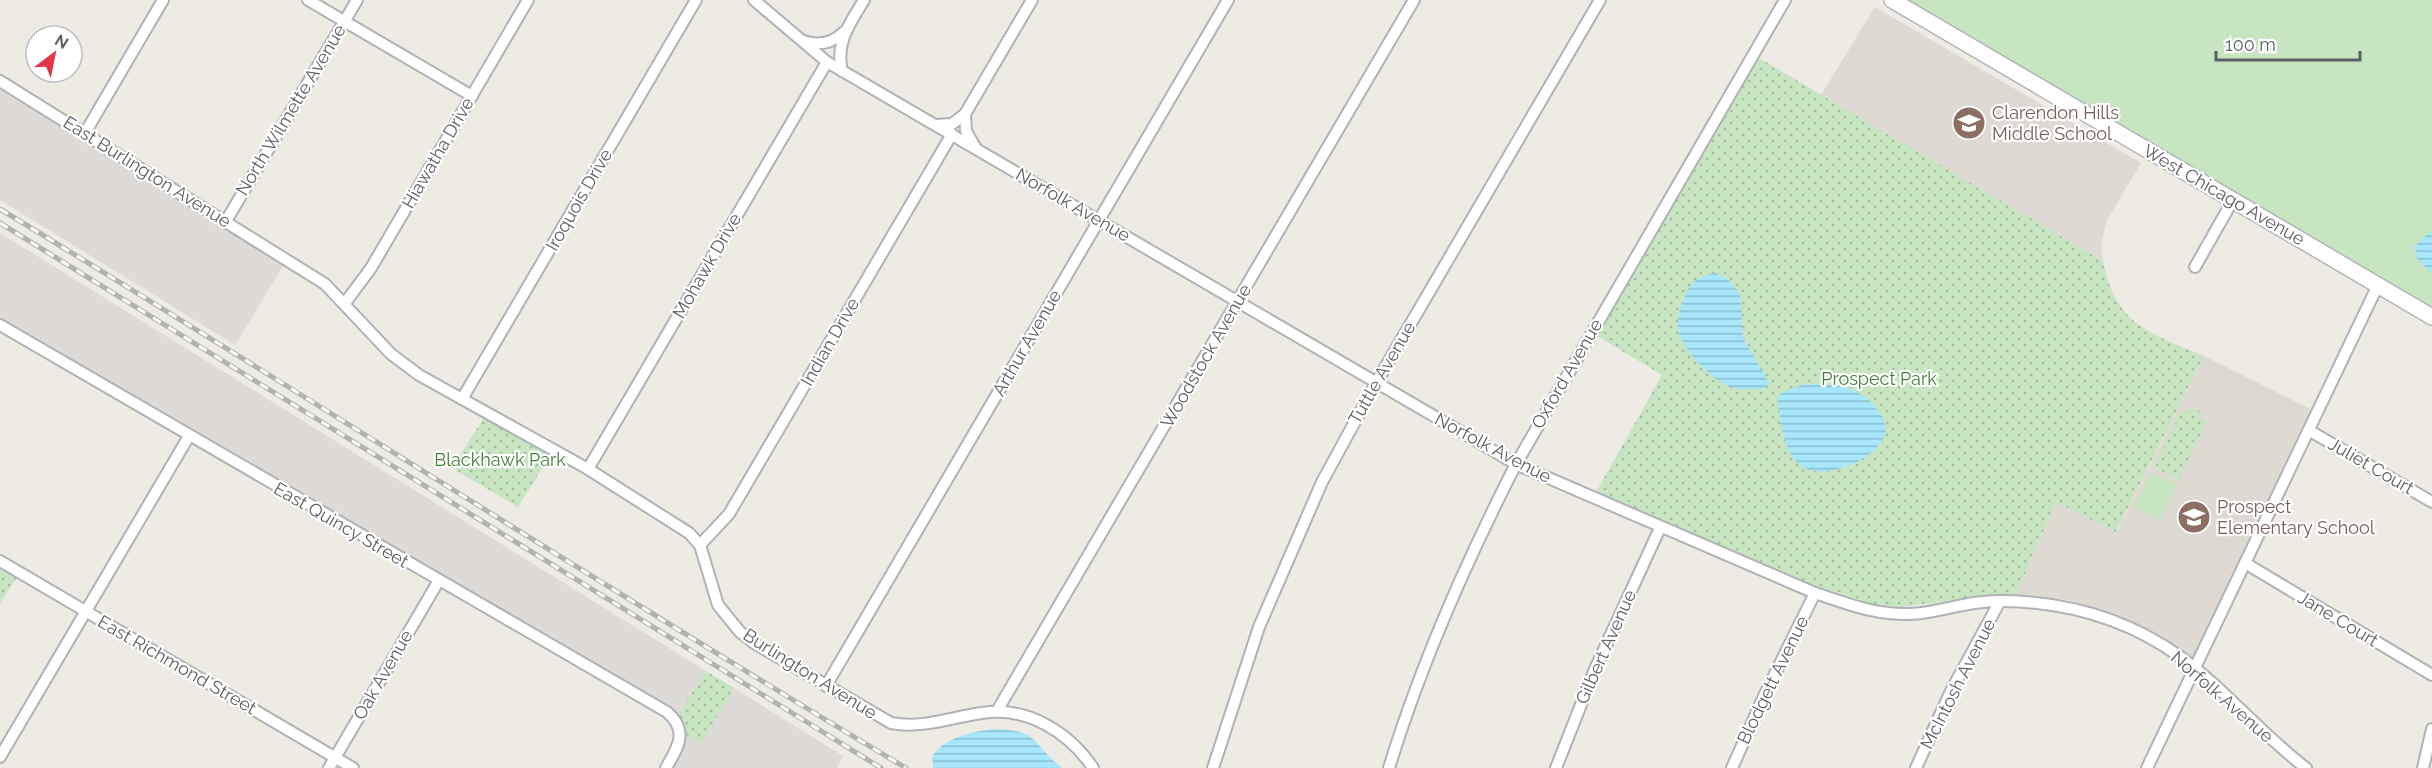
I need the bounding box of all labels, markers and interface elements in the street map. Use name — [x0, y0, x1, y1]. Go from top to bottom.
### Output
street label: North Wilmette Avenue — [231, 20, 350, 199]
north arrow — [24, 24, 84, 84]
scale bar — [2216, 24, 2360, 62]
text: N — [51, 30, 72, 53]
text: 100 m — [2225, 34, 2276, 55]
street label: Hiawatha Drive — [397, 93, 478, 212]
place label: Clarendon Hills Middle School — [1992, 102, 2119, 144]
school or university icon: Clarendon Hills Middle School — [1951, 105, 1987, 141]
street label: East Burlington Avenue — [60, 111, 235, 232]
street label: West Chicago Avenue — [2140, 140, 2309, 250]
street label: Iroquois Drive — [541, 145, 616, 254]
street label: Norfolk Avenue — [1012, 163, 1135, 246]
street label: Mohawk Drive — [668, 209, 745, 322]
street label: Woodstock Avenue — [1156, 280, 1255, 431]
street label: Arthur Avenue — [988, 286, 1066, 399]
street label: Indian Drive — [796, 294, 863, 389]
street label: Oxford Avenue — [1527, 315, 1607, 432]
street label: Tuttle Avenue — [1344, 317, 1420, 428]
park label: Prospect Park — [1821, 368, 1937, 389]
street label: Norfolk Avenue — [1431, 408, 1555, 487]
street label: Juliet Court — [2325, 433, 2418, 498]
park label: Blackhawk Park — [434, 449, 566, 470]
street label: East Quincy Street — [270, 477, 412, 572]
place label: Prospect Elementary School — [2217, 496, 2375, 538]
school or university icon: Prospect Elementary School — [2176, 499, 2212, 535]
street label: Gilbert Avenue — [1571, 586, 1640, 707]
street label: Jane Court — [2294, 586, 2382, 651]
street label: East Richmond Street — [94, 611, 260, 719]
street label: Blodgett Avenue — [1733, 612, 1813, 747]
street label: McIntosh Avenue — [1916, 615, 2000, 752]
street label: Burlington Avenue — [740, 624, 881, 723]
street label: Oak Avenue — [348, 626, 417, 723]
street label: Norfolk Avenue — [2167, 646, 2278, 747]

